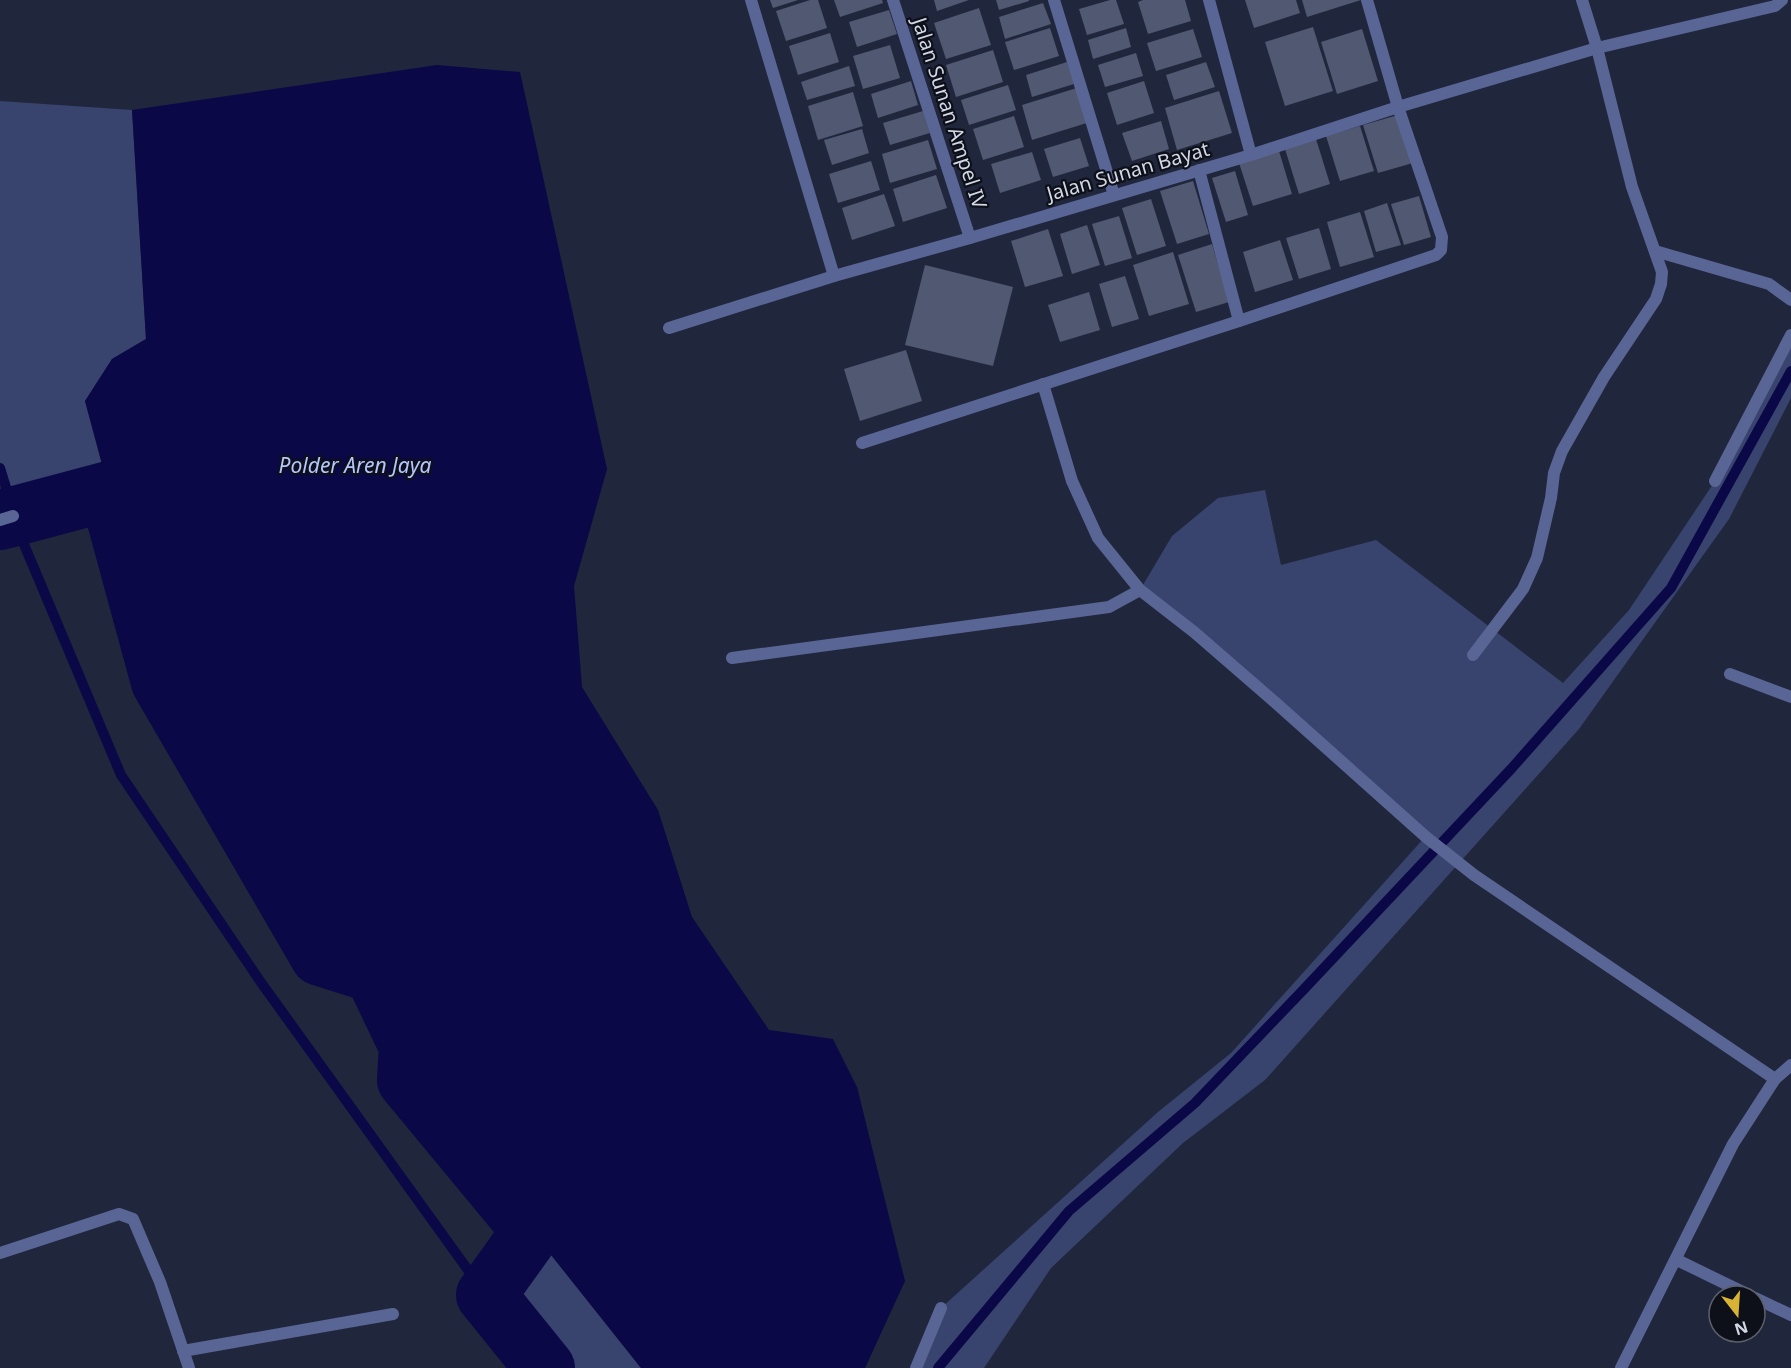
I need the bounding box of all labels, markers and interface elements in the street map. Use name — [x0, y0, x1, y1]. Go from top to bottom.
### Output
street label: Jalan Sunan Ampel IV — [906, 12, 994, 212]
street label: Jalan Sunan Bayat — [1042, 135, 1212, 208]
water label: Polder Aren Jaya — [279, 451, 431, 479]
north arrow — [1707, 1284, 1767, 1344]
text: N — [1732, 1316, 1751, 1341]

